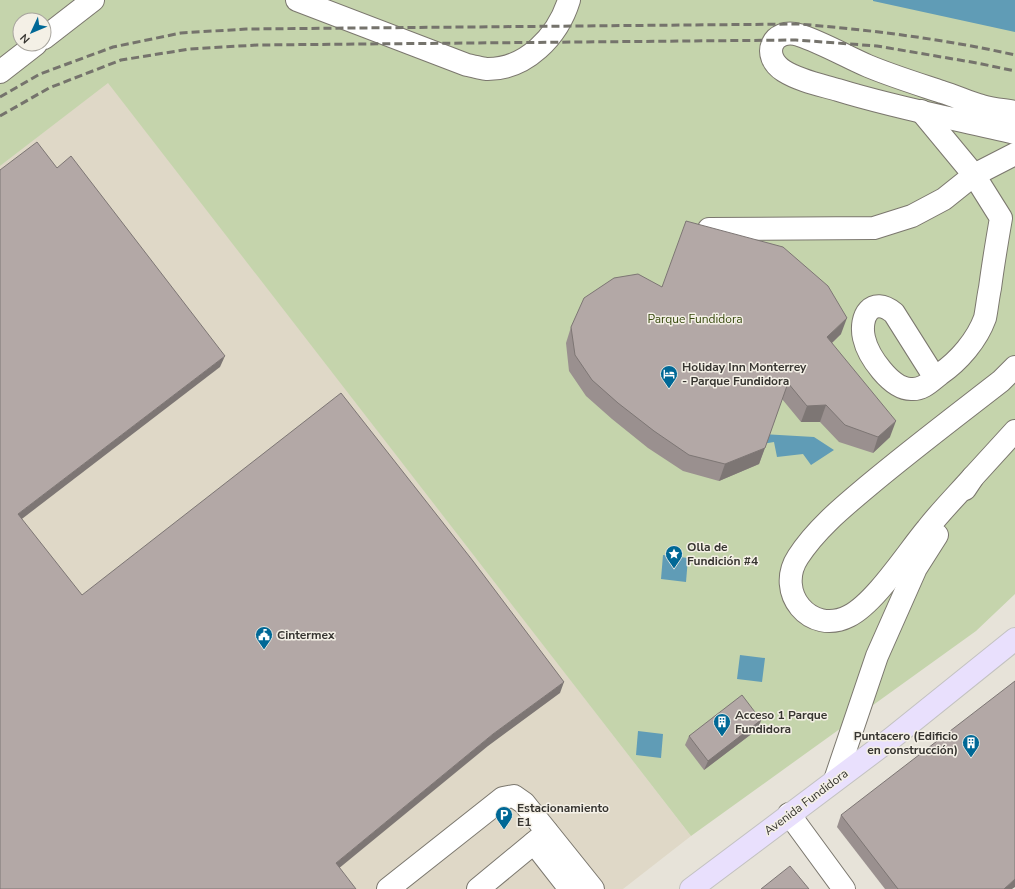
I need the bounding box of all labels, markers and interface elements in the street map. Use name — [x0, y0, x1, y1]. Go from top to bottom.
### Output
north arrow — [12, 12, 52, 52]
text: N — [17, 30, 33, 47]
park label: Parque Fundidora — [647, 311, 743, 327]
place label: Holiday Inn Monterrey - Parque Fundidora — [682, 359, 807, 389]
hotel icon: Holiday Inn Monterrey - Parque Fundidora — [659, 364, 679, 389]
place label: Olla de Fundición #4 — [687, 539, 758, 569]
place icon: Olla de Fundición #4 — [664, 544, 684, 569]
public building icon: Cintermex — [254, 625, 274, 650]
place label: Cintermex — [277, 627, 335, 643]
place label: Acceso 1 Parque Fundidora — [735, 707, 828, 737]
building icon: Acceso 1 Parque Fundidora — [712, 712, 732, 737]
place label: Puntacero (Edificio en construcción) — [854, 728, 958, 758]
building icon: Puntacero (Edificio en construcción) — [961, 733, 981, 758]
street label: Avenida Fundidora — [761, 765, 851, 839]
place label: Estacionamiento E1 — [517, 800, 609, 830]
parking icon: Estacionamiento E1 — [494, 805, 514, 830]

